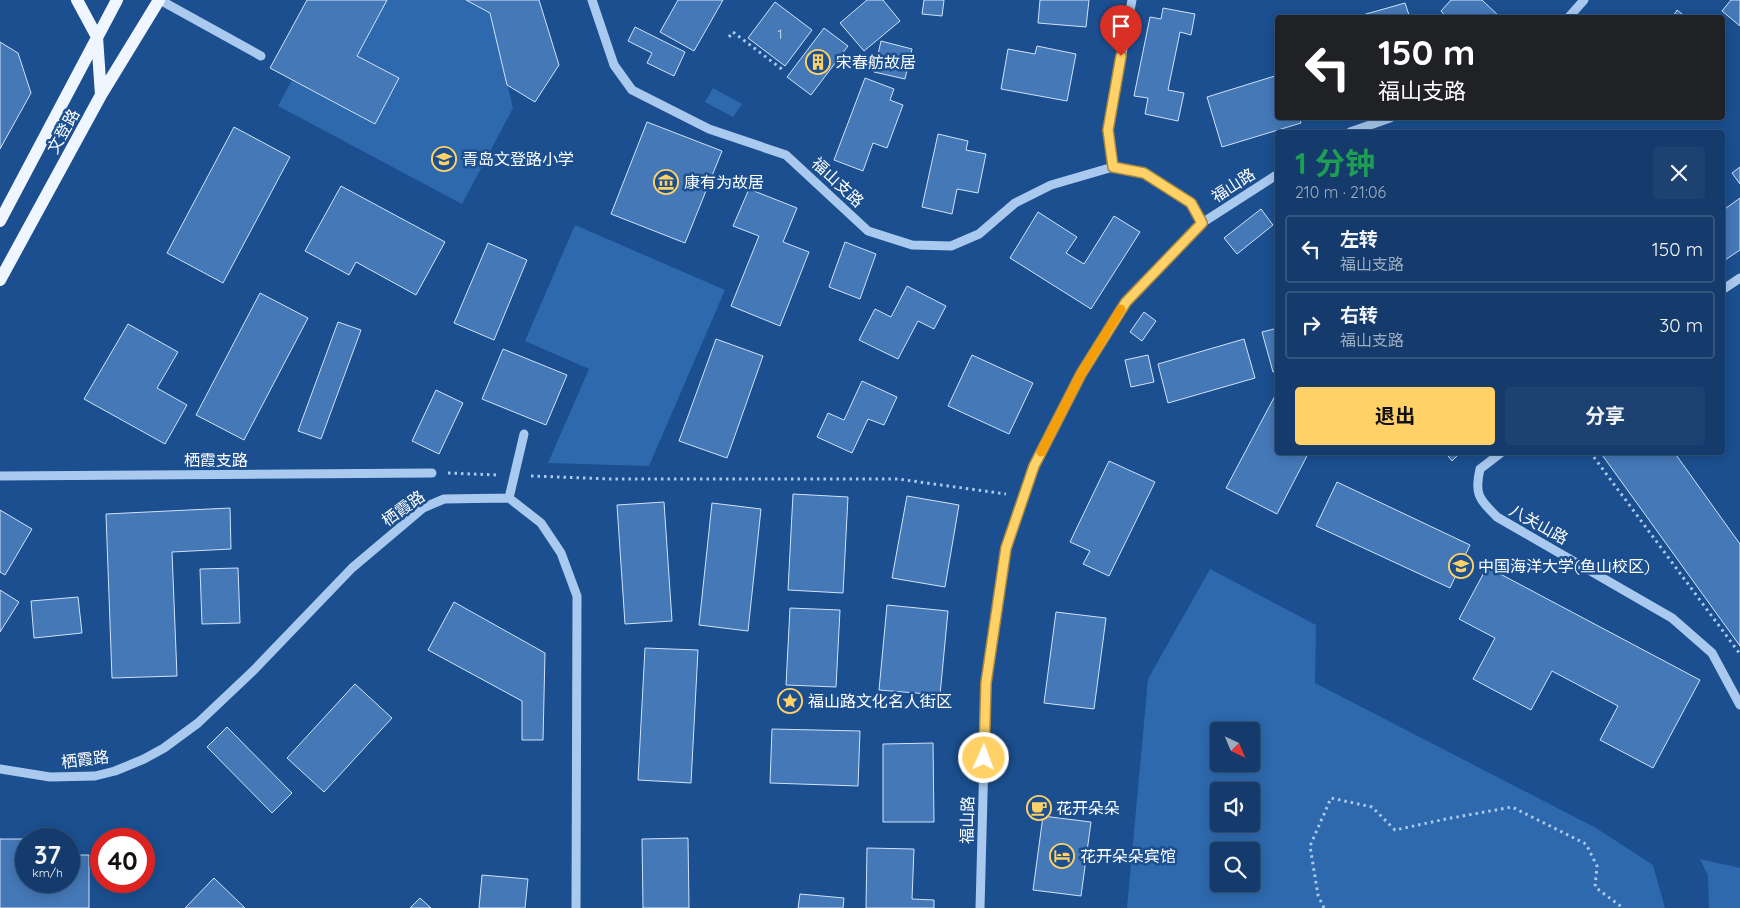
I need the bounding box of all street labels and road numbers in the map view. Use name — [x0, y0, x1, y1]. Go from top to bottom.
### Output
street label: 文登路 — [43, 105, 83, 157]
street label: 福山支路 — [808, 153, 868, 211]
street label: 福山路 — [1207, 164, 1259, 206]
street label: 栖霞支路 — [184, 450, 248, 470]
street label: 栖霞路 — [378, 486, 428, 530]
street label: 八关山路 — [1506, 500, 1572, 548]
street label: 栖霞路 — [60, 746, 110, 772]
street label: 福山路 — [957, 796, 977, 844]

